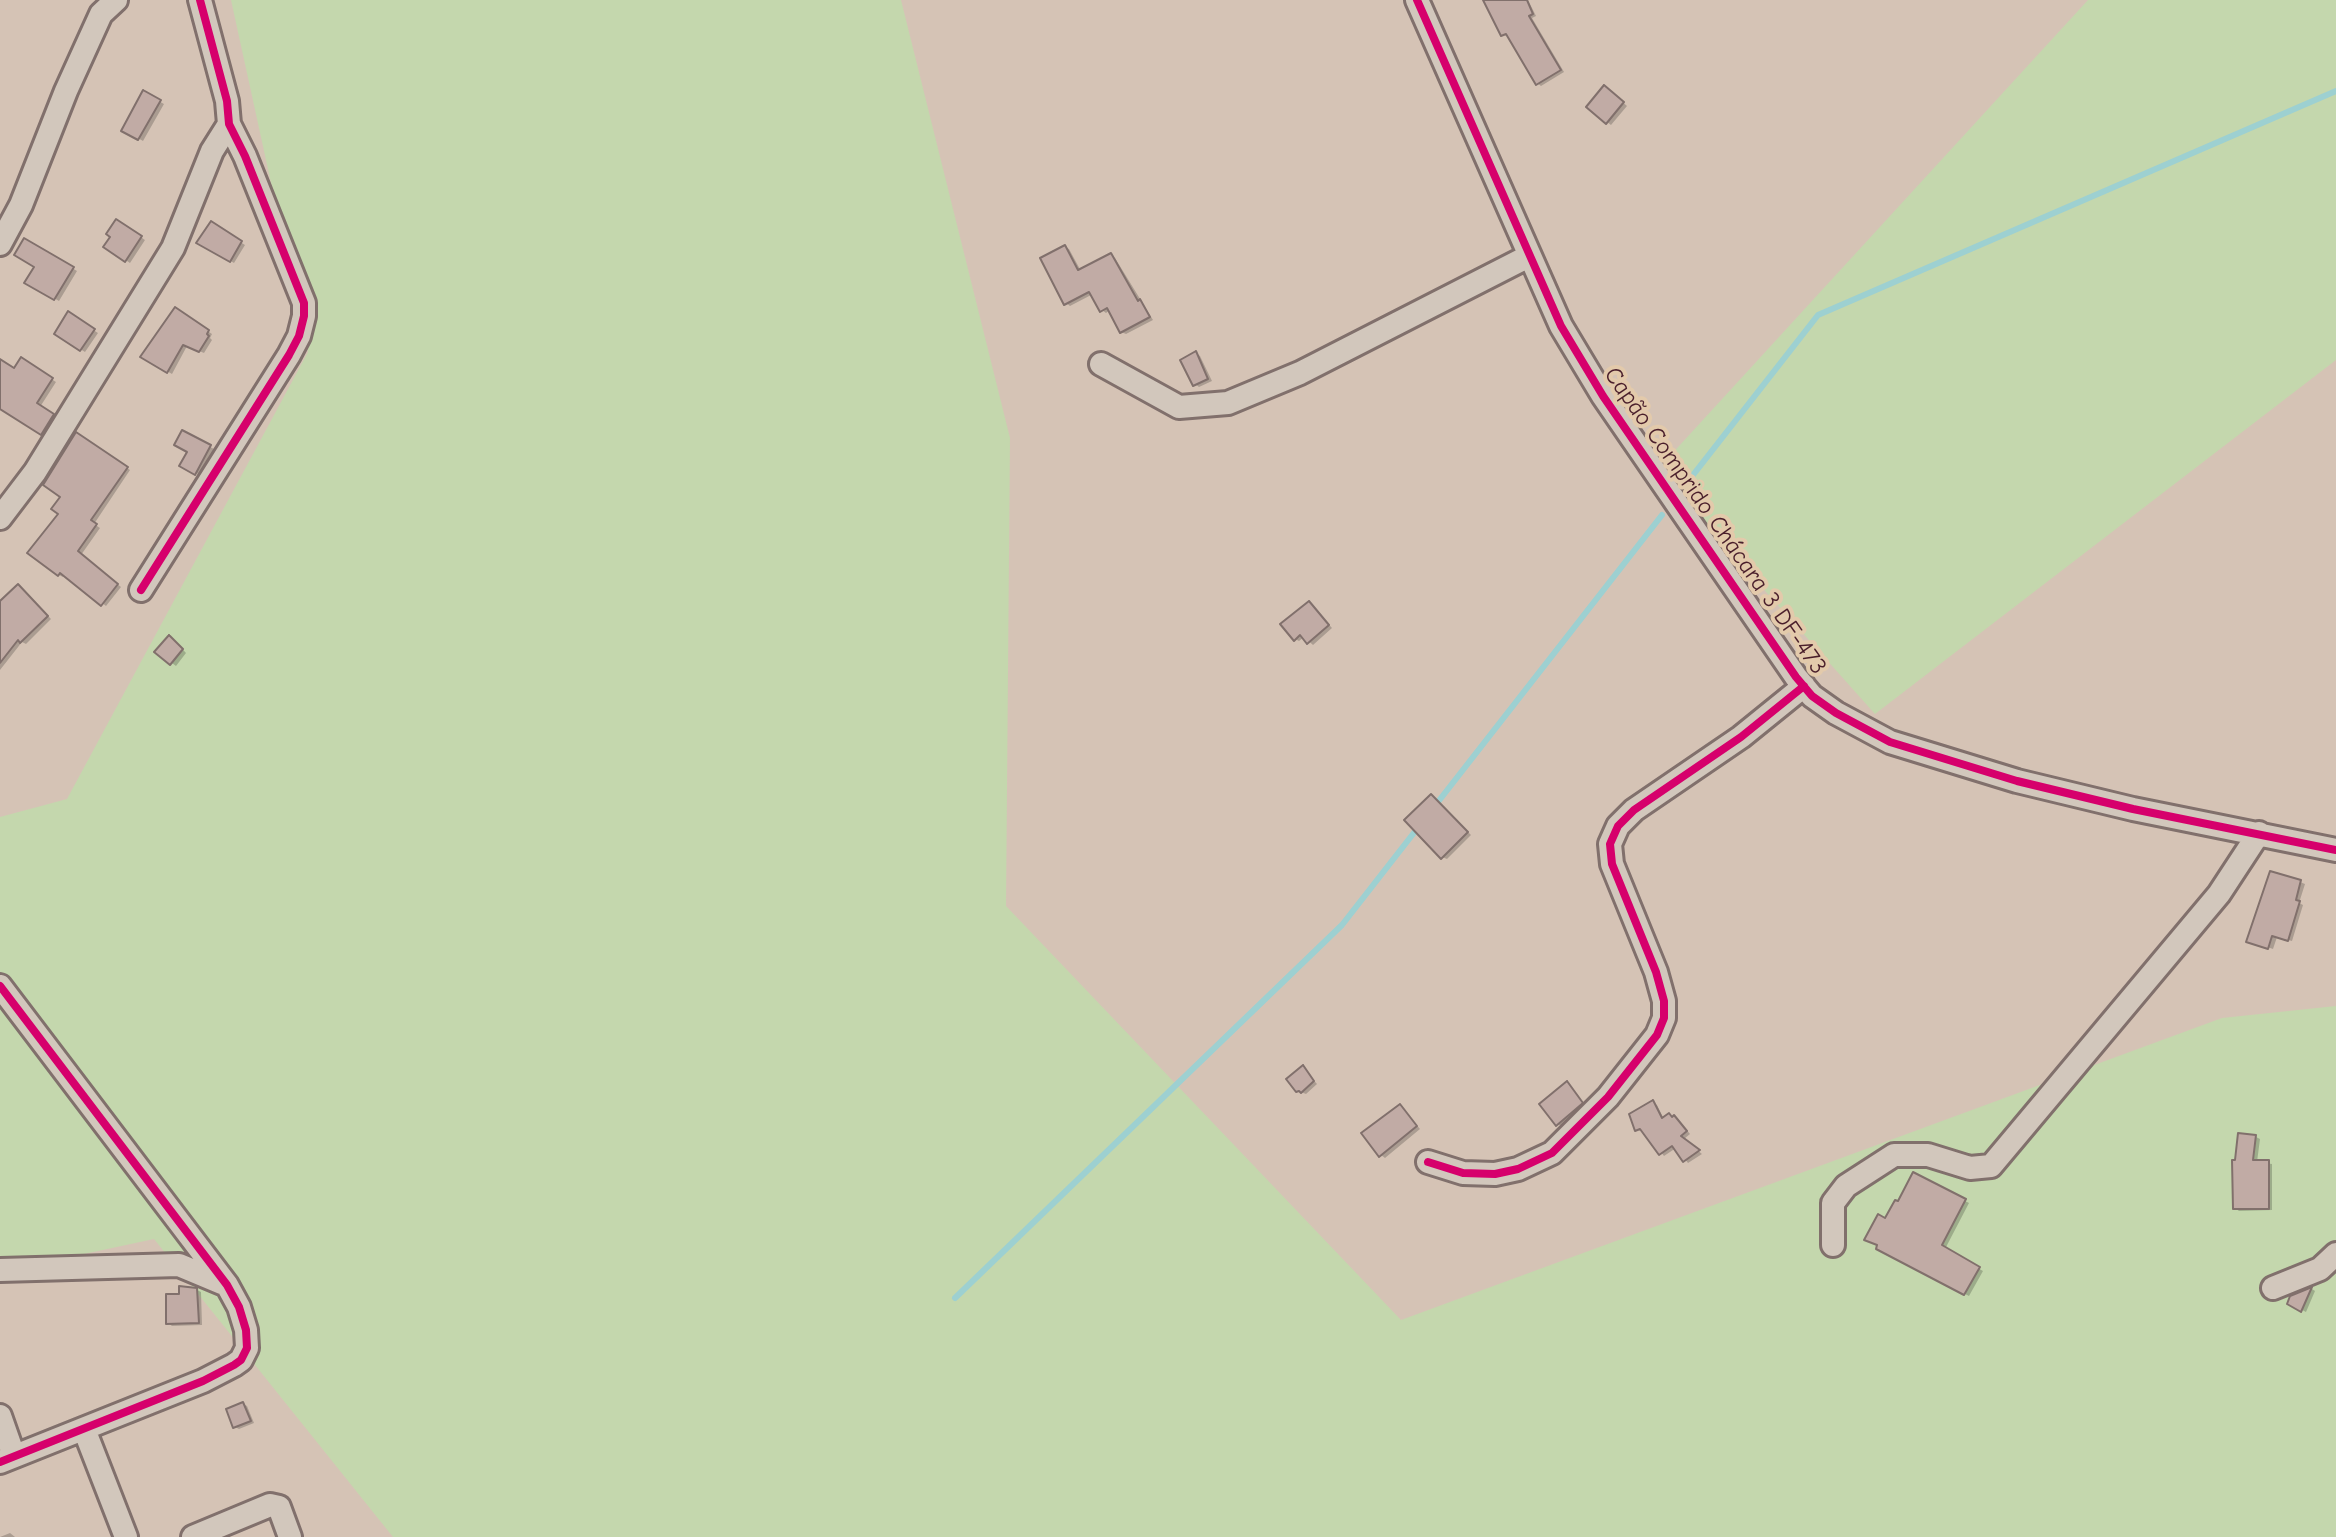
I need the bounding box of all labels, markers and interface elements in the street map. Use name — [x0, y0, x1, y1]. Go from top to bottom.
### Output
street label: Capão Comprido Chácara 3 DF-473 — [1598, 362, 1832, 680]

